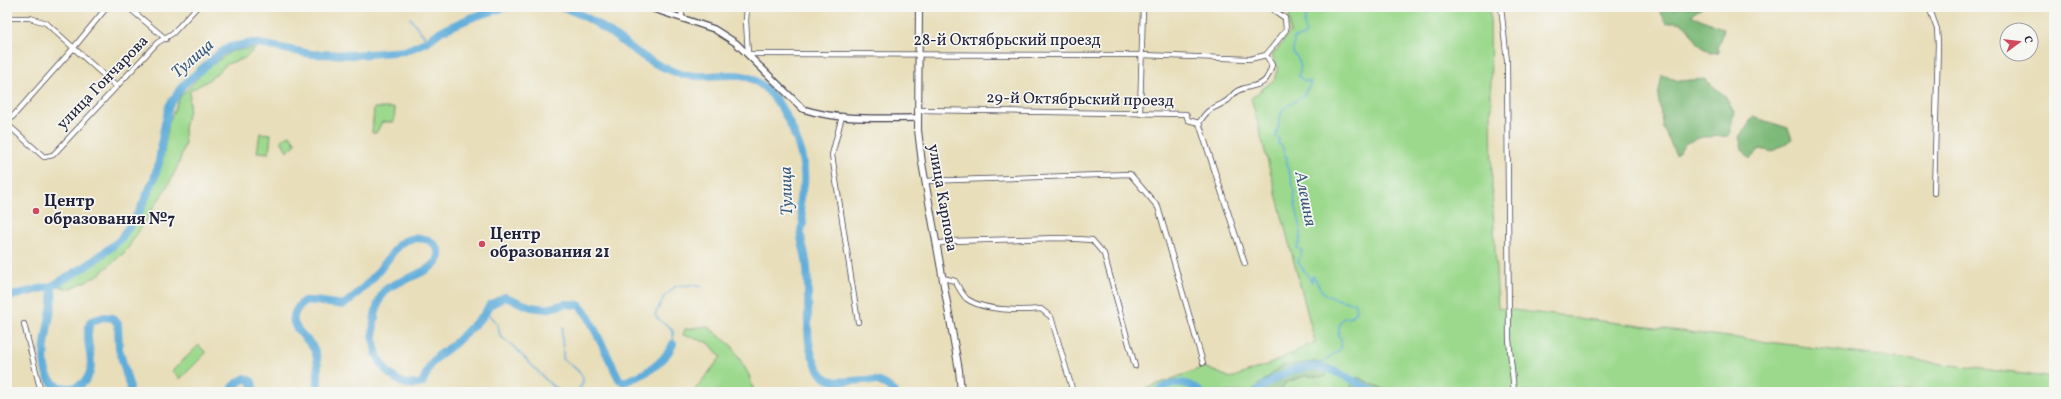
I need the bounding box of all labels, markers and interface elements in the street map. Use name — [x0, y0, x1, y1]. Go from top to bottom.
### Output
north arrow — [1999, 22, 2039, 62]
street label: 28-й Октябрьский проезд — [913, 30, 1101, 52]
street label: улица Гончарова — [52, 31, 154, 135]
water label: Тулица — [167, 34, 219, 84]
text: С — [2019, 34, 2035, 45]
street label: 29-й Октябрьский проезд — [986, 87, 1174, 113]
street label: улица Карпова — [922, 142, 962, 254]
water label: Тулица — [775, 166, 799, 216]
water label: Алешня — [1288, 169, 1322, 229]
place label: Центр образования №7 — [44, 191, 176, 231]
marker: Центр образования №7 — [31, 206, 41, 216]
place label: Центр образования 21 — [490, 224, 610, 264]
marker: Центр образования 21 — [477, 239, 487, 249]

